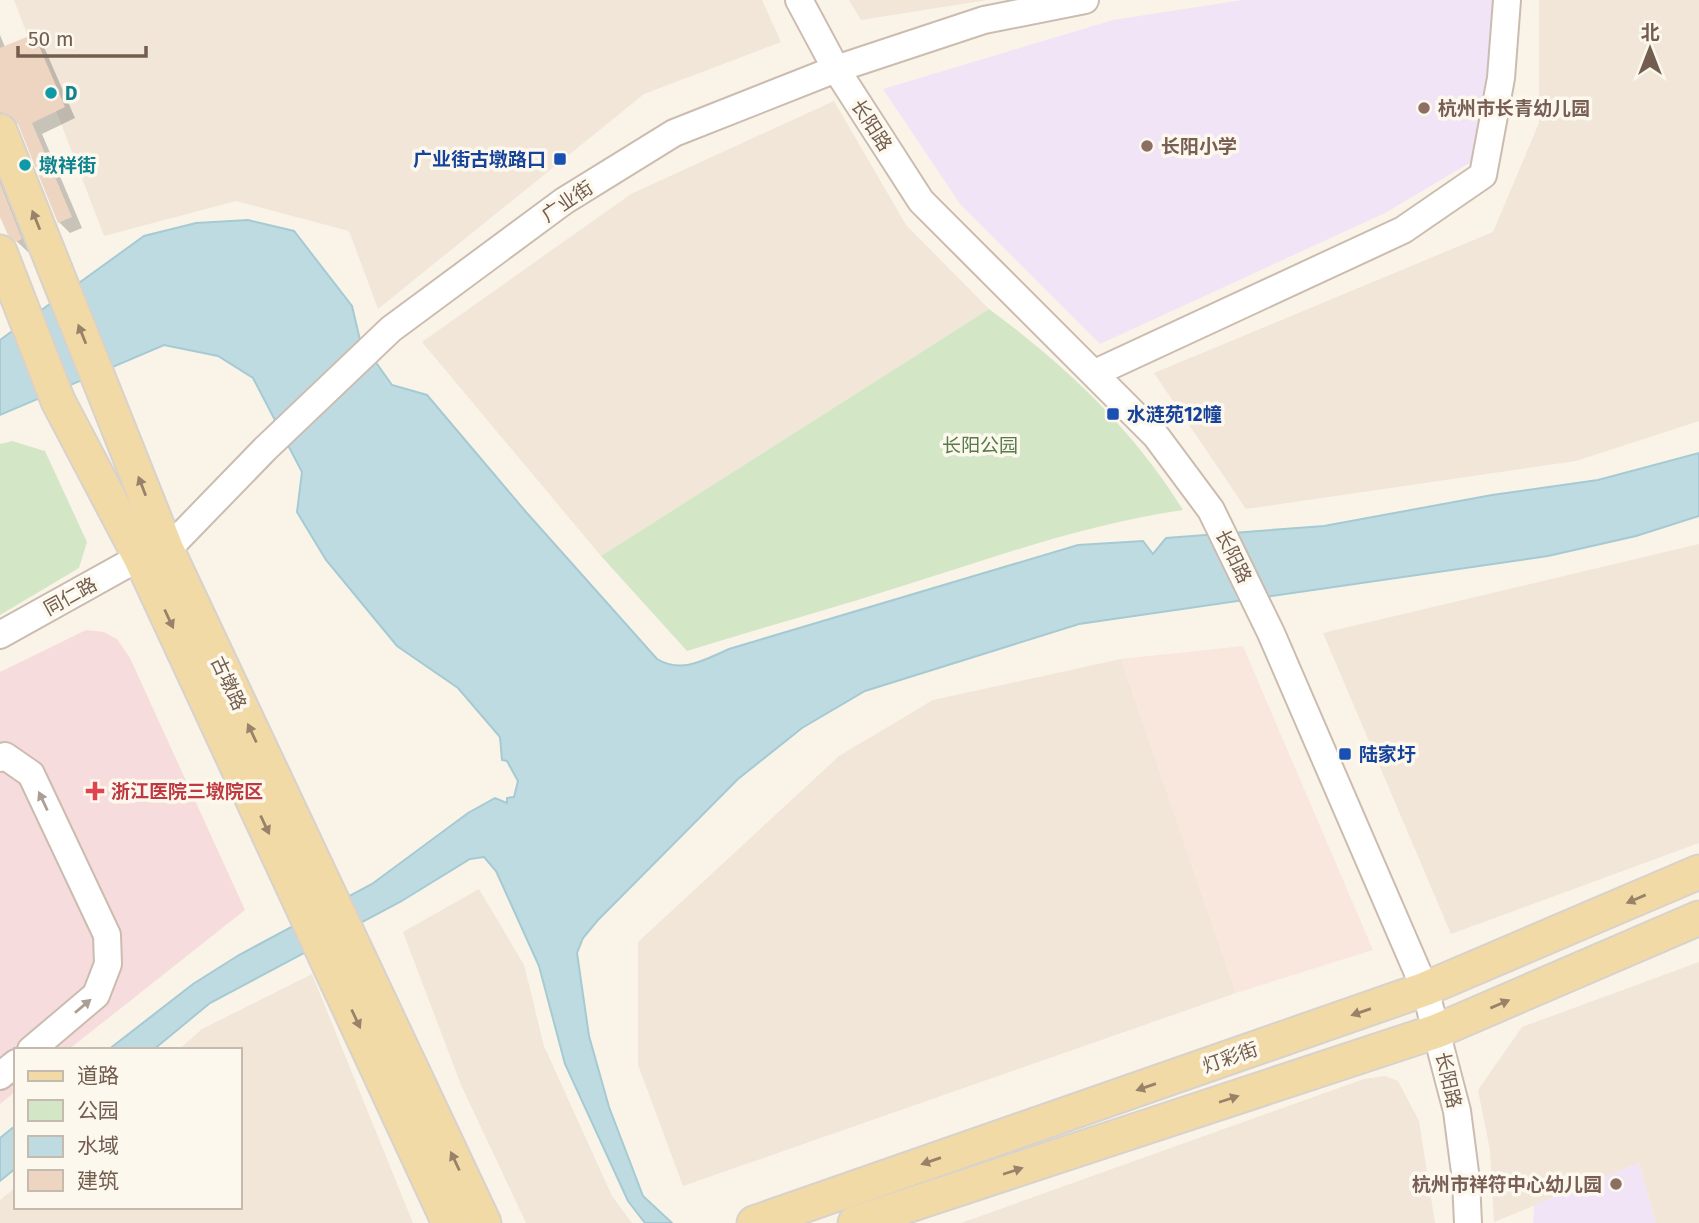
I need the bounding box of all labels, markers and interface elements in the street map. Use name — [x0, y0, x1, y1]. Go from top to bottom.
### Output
scale bar — [18, 14, 145, 58]
north arrow — [1615, 14, 1685, 84]
text: 北 — [1640, 21, 1660, 44]
text: 50 m — [28, 26, 74, 52]
place label: D — [65, 82, 77, 105]
marker: D — [43, 85, 59, 101]
street label: 长阳路 — [846, 95, 897, 155]
place label: 杭州市长青幼儿园 — [1438, 97, 1590, 120]
marker: 杭州市长青幼儿园 — [1416, 100, 1432, 116]
place label: 长阳小学 — [1161, 135, 1237, 158]
marker: 长阳小学 — [1139, 138, 1155, 154]
place label: 广业街古墩路口 — [413, 148, 546, 171]
marker: 广业街古墩路口 — [552, 151, 568, 167]
place label: 墩祥街 — [39, 154, 96, 177]
marker: 墩祥街 — [17, 157, 33, 173]
street label: 广业街 — [537, 176, 597, 227]
one-way arrow — [30, 210, 41, 231]
one-way arrow — [76, 324, 87, 345]
place label: 水涟苑12幢 — [1127, 403, 1222, 426]
marker: 水涟苑12幢 — [1105, 406, 1121, 422]
park label: 长阳公园 — [942, 434, 1018, 457]
one-way arrow — [136, 475, 147, 496]
street label: 长阳路 — [1211, 526, 1256, 587]
street label: 同仁路 — [40, 573, 101, 620]
one-way arrow — [163, 609, 175, 629]
street label: 古墩路 — [206, 653, 251, 714]
one-way arrow — [247, 723, 258, 743]
place label: 陆家圩 — [1359, 743, 1416, 766]
marker: 陆家圩 — [1337, 746, 1353, 762]
place label: 浙江医院三墩院区 — [111, 780, 263, 803]
marker: 浙江医院三墩院区 — [85, 781, 105, 801]
one-way arrow — [38, 791, 49, 811]
one-way arrow — [259, 815, 270, 835]
one-way arrow — [1626, 894, 1647, 905]
one-way arrow — [74, 998, 92, 1014]
one-way arrow — [1490, 998, 1511, 1009]
one-way arrow — [1350, 1007, 1371, 1018]
one-way arrow — [350, 1009, 361, 1030]
street label: 灯彩街 — [1199, 1037, 1261, 1078]
legend — [14, 1048, 242, 1209]
street label: 长阳路 — [1431, 1050, 1466, 1110]
text: 道路 — [77, 1063, 119, 1089]
one-way arrow — [1135, 1081, 1156, 1092]
one-way arrow — [1218, 1094, 1239, 1104]
text: 公园 — [77, 1098, 119, 1124]
text: 水域 — [77, 1133, 119, 1159]
one-way arrow — [449, 1151, 461, 1171]
one-way arrow — [920, 1156, 941, 1167]
one-way arrow — [1002, 1165, 1023, 1176]
text: 建筑 — [77, 1168, 119, 1194]
place label: 杭州市祥符中心幼儿园 — [1412, 1173, 1602, 1196]
marker: 杭州市祥符中心幼儿园 — [1608, 1176, 1624, 1192]

